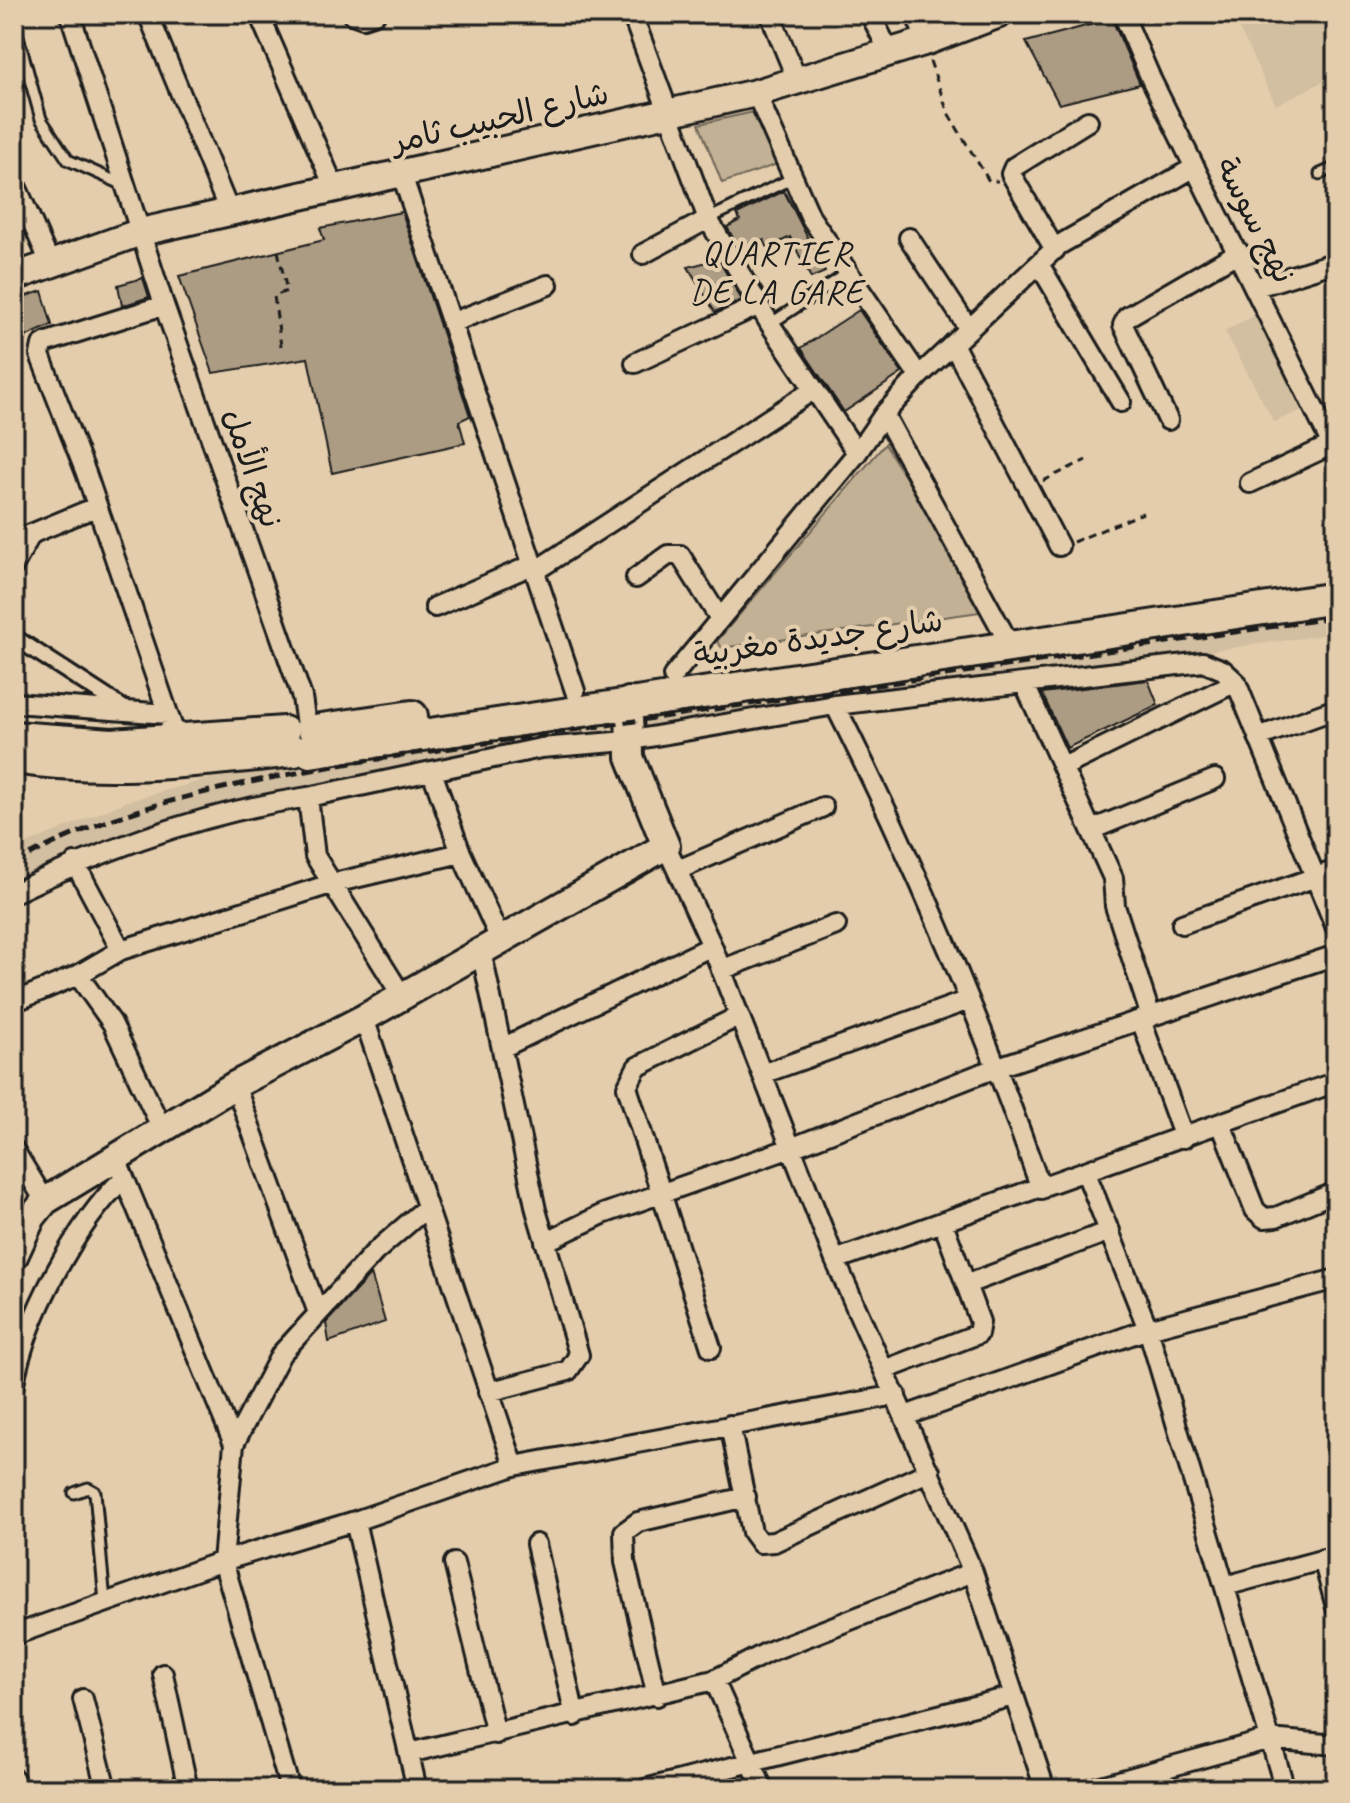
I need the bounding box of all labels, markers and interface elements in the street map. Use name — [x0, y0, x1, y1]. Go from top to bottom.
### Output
street label: شارع الحبيب ثامر — [385, 73, 613, 165]
street label: نهج سوسة — [1205, 150, 1305, 291]
district label: QUARTIER DE LA GARE — [690, 231, 866, 313]
street label: نهج الأمل — [212, 403, 293, 534]
street label: شارع جديدة مغربية — [691, 600, 946, 677]

